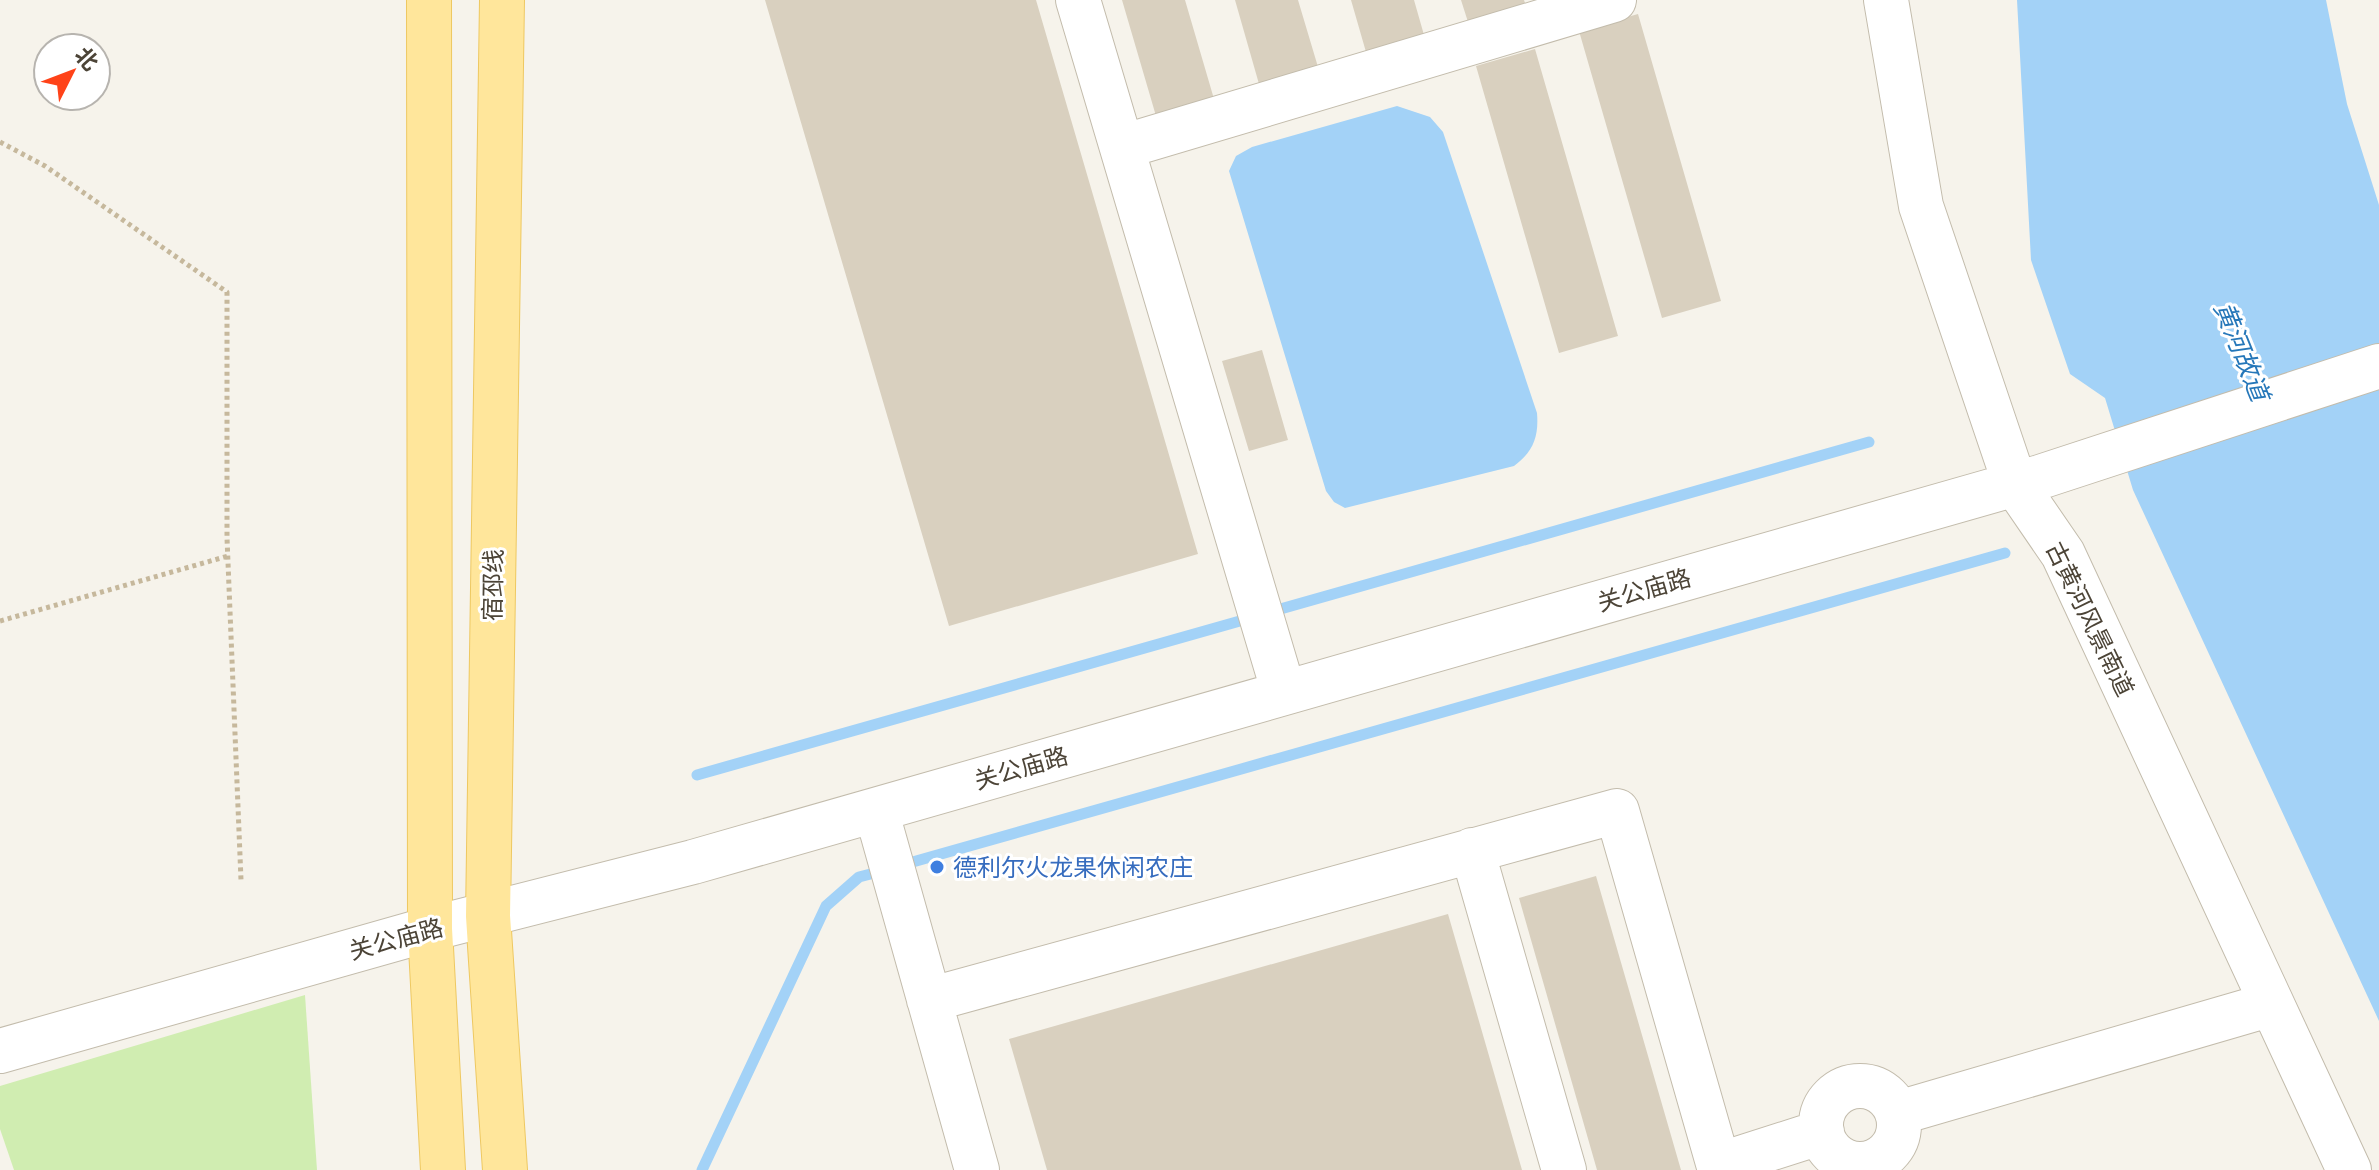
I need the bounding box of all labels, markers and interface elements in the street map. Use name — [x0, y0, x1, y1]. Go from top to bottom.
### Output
north arrow — [32, 32, 112, 112]
text: 北 — [69, 41, 105, 76]
water label: 黄河故道 — [2207, 297, 2278, 409]
street label: 古黄河风景南道 — [2039, 537, 2141, 701]
street label: 宿邳线 — [477, 549, 509, 621]
street label: 关公庙路 — [1594, 562, 1694, 618]
street label: 关公庙路 — [971, 740, 1071, 796]
place label: 德利尔火龙果休闲农庄 — [953, 852, 1193, 883]
marker: 德利尔火龙果休闲农庄 — [928, 858, 946, 876]
street label: 关公庙路 — [346, 912, 446, 966]

